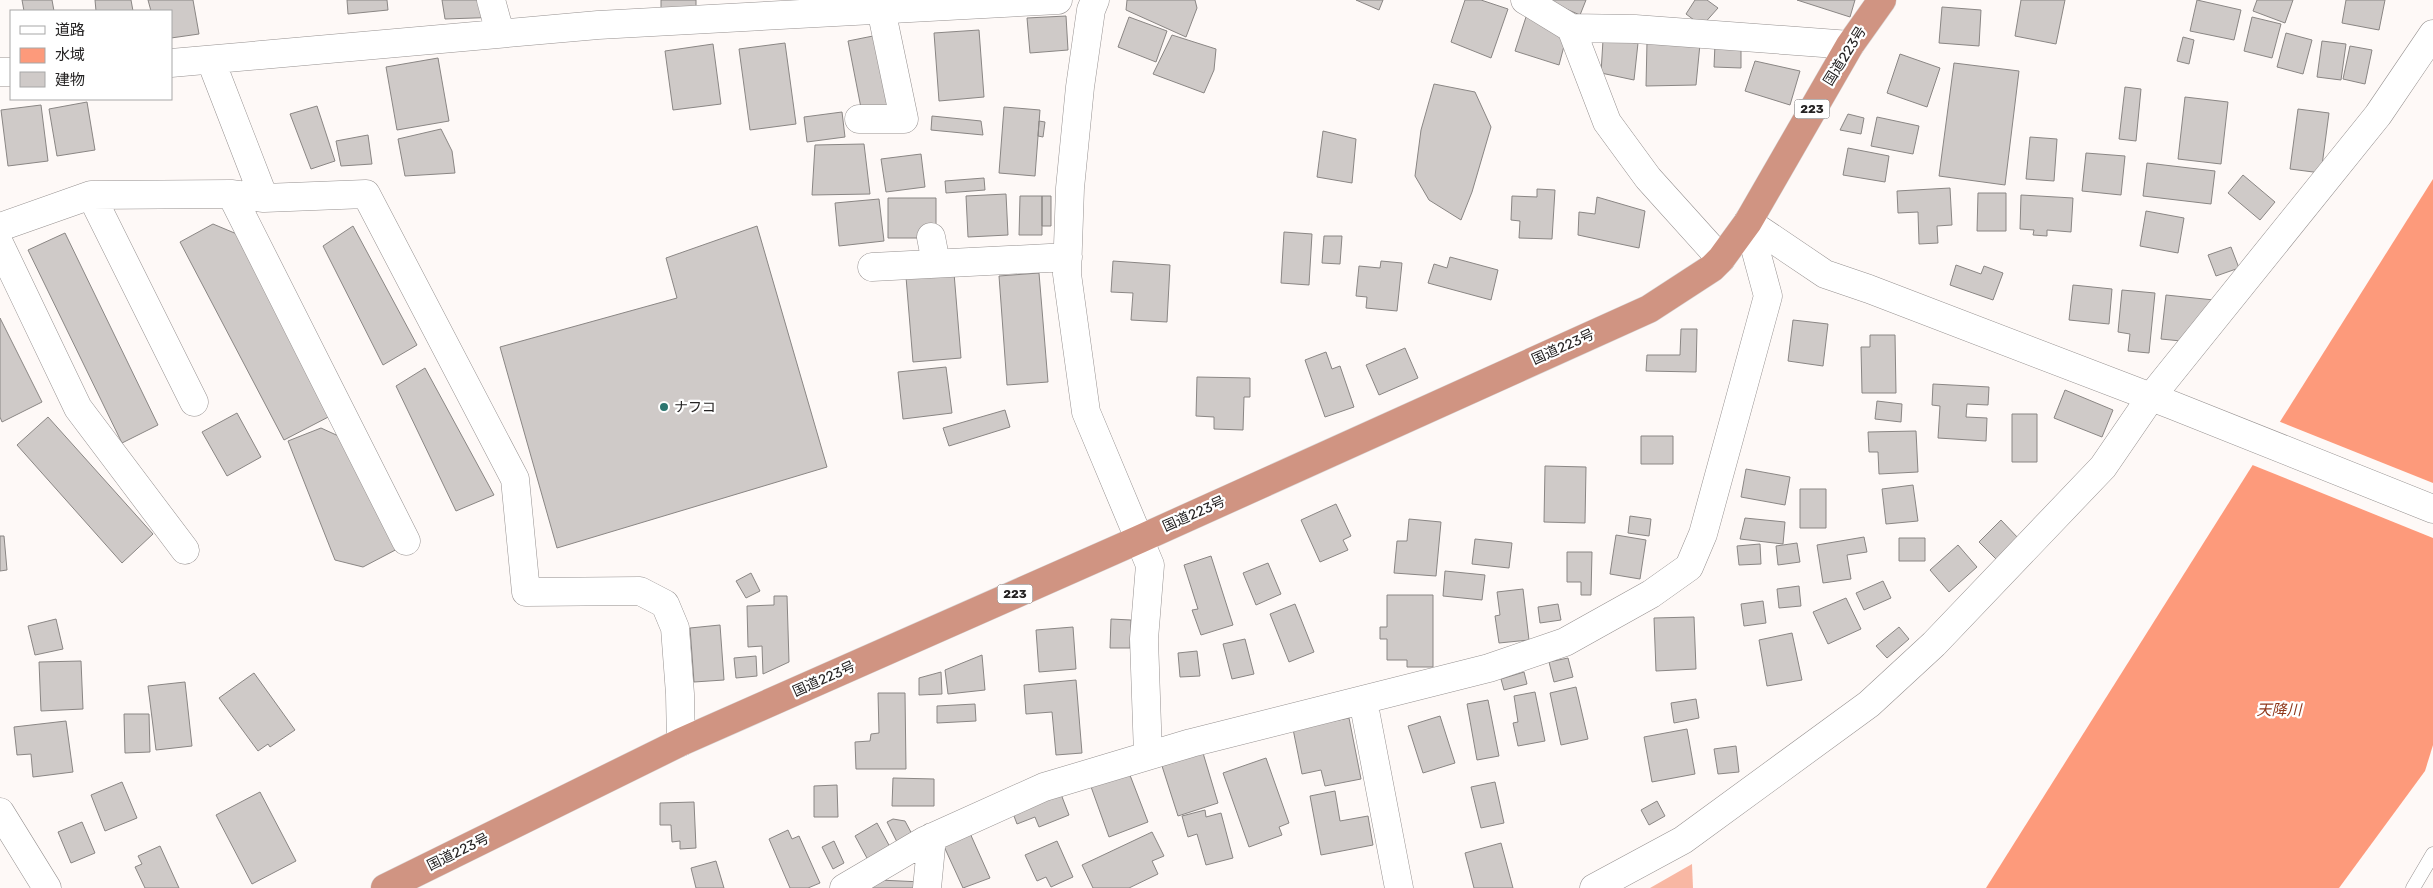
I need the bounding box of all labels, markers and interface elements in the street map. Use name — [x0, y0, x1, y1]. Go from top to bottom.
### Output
legend — [10, 10, 172, 100]
text: 道路 — [55, 21, 85, 39]
street label: 国道223号 — [1820, 23, 1870, 89]
text: 水域 — [55, 46, 85, 64]
text: 建物 — [55, 71, 85, 89]
road number: 223 — [1794, 100, 1830, 118]
street label: 国道223号 — [1529, 326, 1597, 368]
place label: ナフコ — [674, 399, 716, 416]
marker: ナフコ — [658, 401, 670, 413]
street label: 国道223号 — [1160, 493, 1228, 535]
road number: 223 — [998, 584, 1032, 604]
street label: 国道223号 — [790, 658, 858, 700]
water label: 天降川 — [2256, 701, 2303, 719]
street label: 国道223号 — [424, 830, 492, 874]

